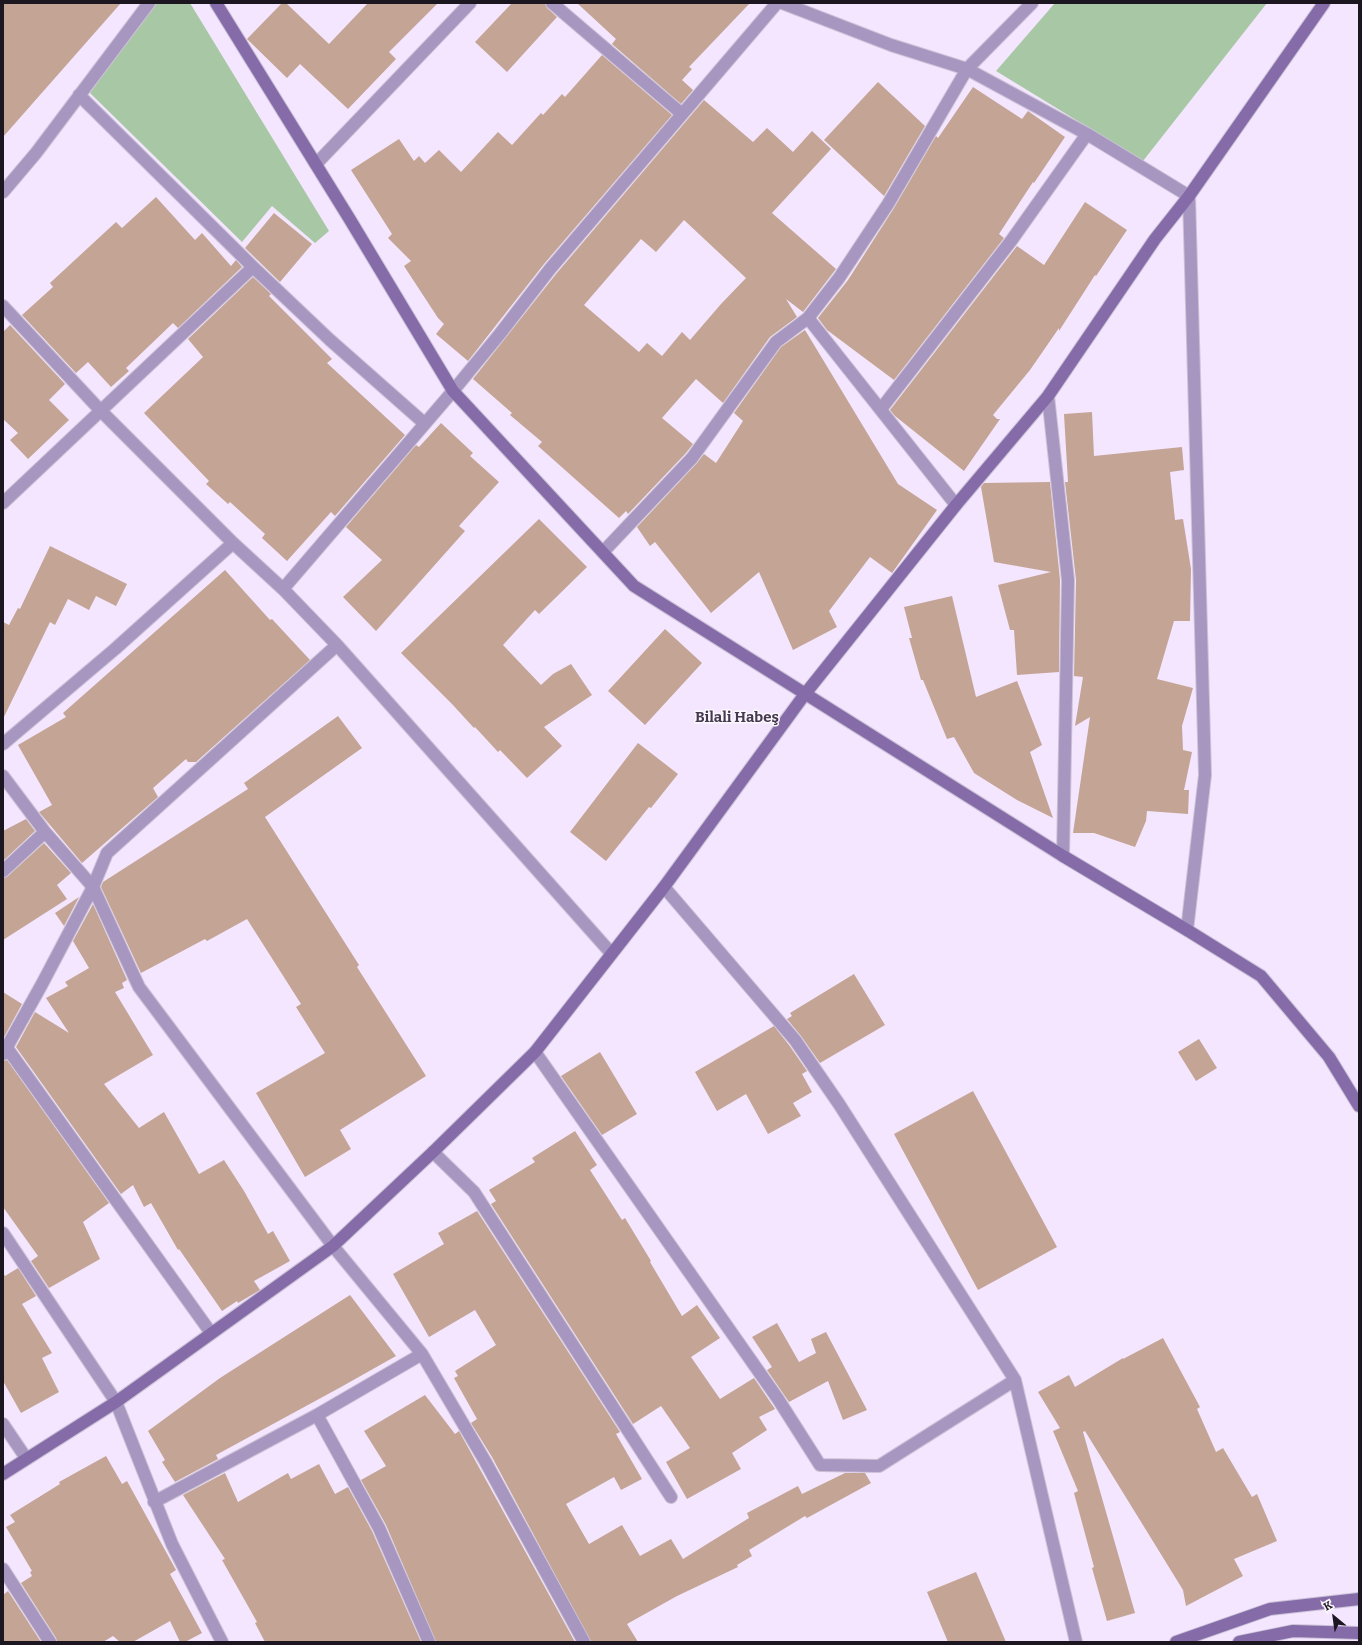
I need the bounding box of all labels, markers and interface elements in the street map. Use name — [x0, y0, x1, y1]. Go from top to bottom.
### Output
district label: Bilali Habeş — [695, 709, 779, 727]
north arrow — [1314, 1597, 1354, 1637]
text: K — [1321, 1598, 1335, 1614]

